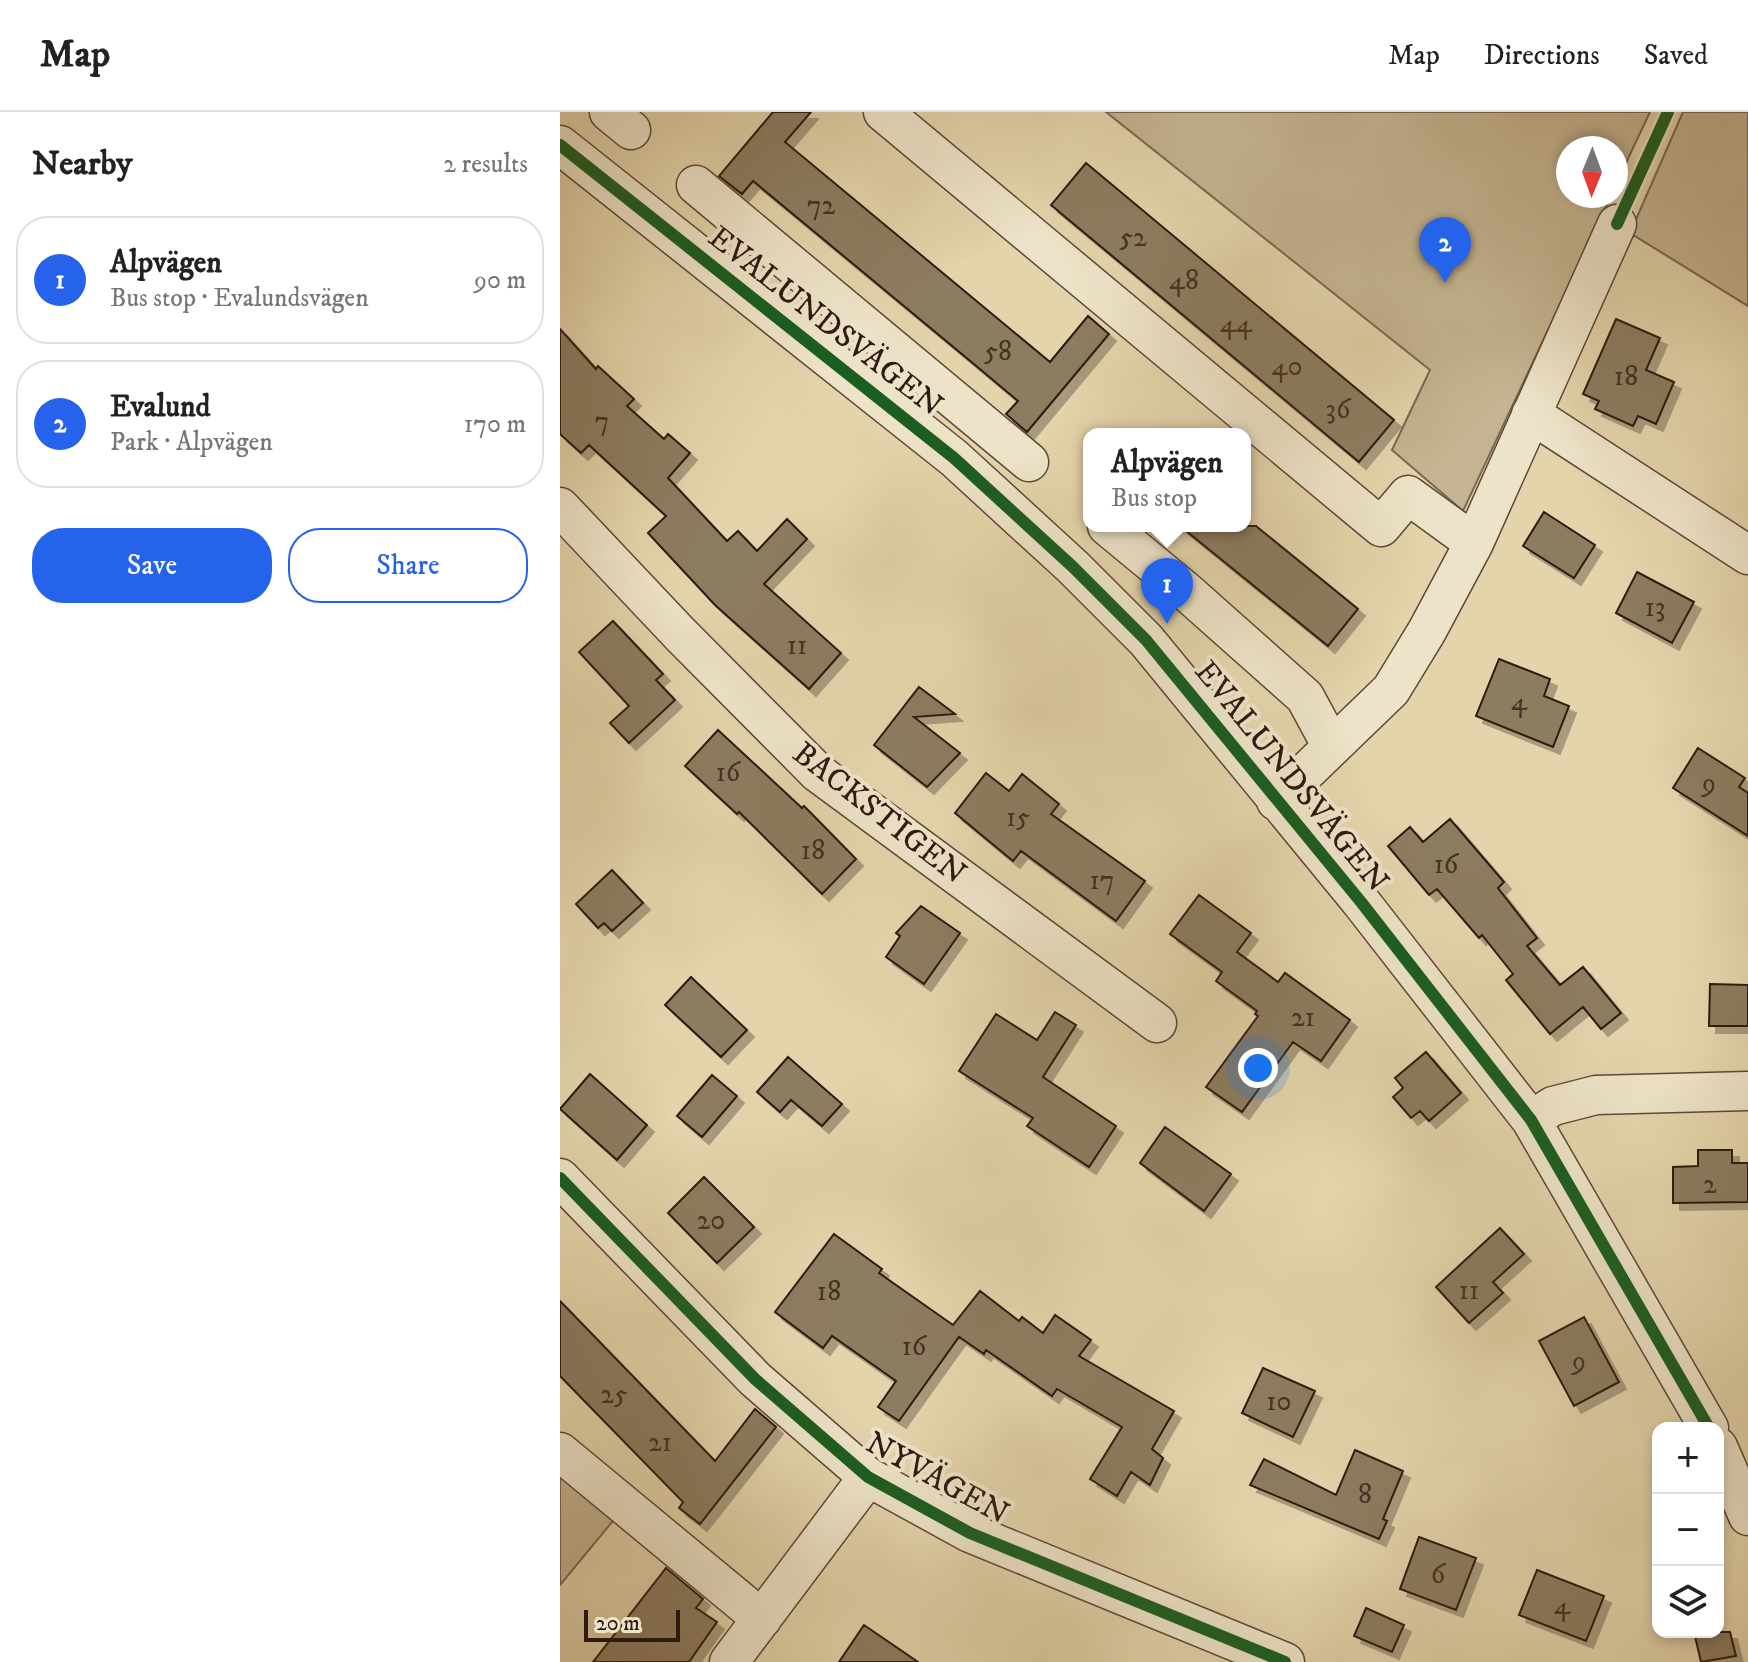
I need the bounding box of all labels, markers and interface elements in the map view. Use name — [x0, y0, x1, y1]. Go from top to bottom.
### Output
text: Map — [40, 31, 110, 79]
text: Map — [1388, 38, 1440, 73]
text: Directions — [1484, 38, 1600, 73]
text: Saved — [1644, 38, 1708, 73]
north arrow — [1556, 136, 1628, 208]
text: Nearby — [32, 143, 133, 185]
text: 2 results — [443, 148, 528, 181]
house number: 72 — [807, 188, 835, 223]
pin: 2 — [1419, 217, 1471, 283]
street label: EVALUNDSVÄGEN — [700, 218, 950, 426]
house number: 52 — [1119, 220, 1147, 255]
text: Alpvägen — [110, 245, 222, 282]
house number: 48 — [1169, 263, 1199, 298]
text: 1 — [55, 264, 65, 297]
text: 90 m — [474, 264, 526, 297]
text: Bus stop · Evalundsvägen — [110, 282, 369, 315]
house number: 44 — [1220, 306, 1253, 341]
house number: 58 — [984, 334, 1012, 369]
house number: 40 — [1271, 349, 1303, 384]
house number: 18 — [1614, 359, 1638, 394]
text: Evalund — [110, 389, 211, 426]
house number: 36 — [1325, 392, 1352, 427]
house number: 7 — [595, 404, 609, 439]
text: 2 — [54, 408, 66, 441]
text: 170 m — [464, 408, 526, 441]
text: Park · Alpvägen — [110, 426, 273, 459]
popup — [1083, 428, 1251, 532]
text: Alpvägen — [1111, 445, 1223, 482]
text: Bus stop — [1111, 482, 1197, 515]
button: Save — [32, 528, 272, 603]
button: Share — [288, 528, 528, 603]
pin: 1 — [1141, 558, 1193, 624]
house number: 13 — [1645, 590, 1665, 625]
house number: 11 — [787, 628, 807, 663]
street label: EVALUNDSVÄGEN — [1185, 653, 1397, 901]
house number: 4 — [1511, 684, 1528, 719]
street label: BACKSTIGEN — [784, 734, 974, 894]
house number: 16 — [716, 755, 742, 790]
house number: 9 — [1700, 766, 1716, 801]
house number: 15 — [1006, 800, 1030, 835]
house number: 18 — [801, 833, 825, 868]
house number: 16 — [1434, 847, 1460, 882]
house number: 17 — [1089, 863, 1115, 898]
house number: 21 — [1291, 1000, 1315, 1035]
your location — [1238, 1048, 1278, 1088]
house number: 2 — [1703, 1167, 1717, 1202]
house number: 20 — [697, 1203, 725, 1238]
house number: 11 — [1459, 1273, 1479, 1308]
house number: 18 — [817, 1274, 841, 1309]
house number: 16 — [902, 1329, 928, 1364]
house number: 9 — [1570, 1344, 1586, 1379]
house number: 25 — [600, 1377, 628, 1412]
house number: 10 — [1266, 1384, 1292, 1419]
map controls — [1652, 1422, 1724, 1638]
button: + — [1652, 1422, 1724, 1494]
street label: NYVÄGEN — [859, 1423, 1015, 1535]
house number: 21 — [648, 1425, 672, 1460]
house number: 8 — [1358, 1477, 1372, 1512]
button: − — [1652, 1494, 1724, 1566]
house number: 6 — [1431, 1557, 1447, 1592]
button: layers — [1652, 1566, 1724, 1638]
house number: 4 — [1554, 1588, 1571, 1623]
scale bar — [584, 1606, 680, 1642]
text: 20 m — [596, 1610, 640, 1637]

